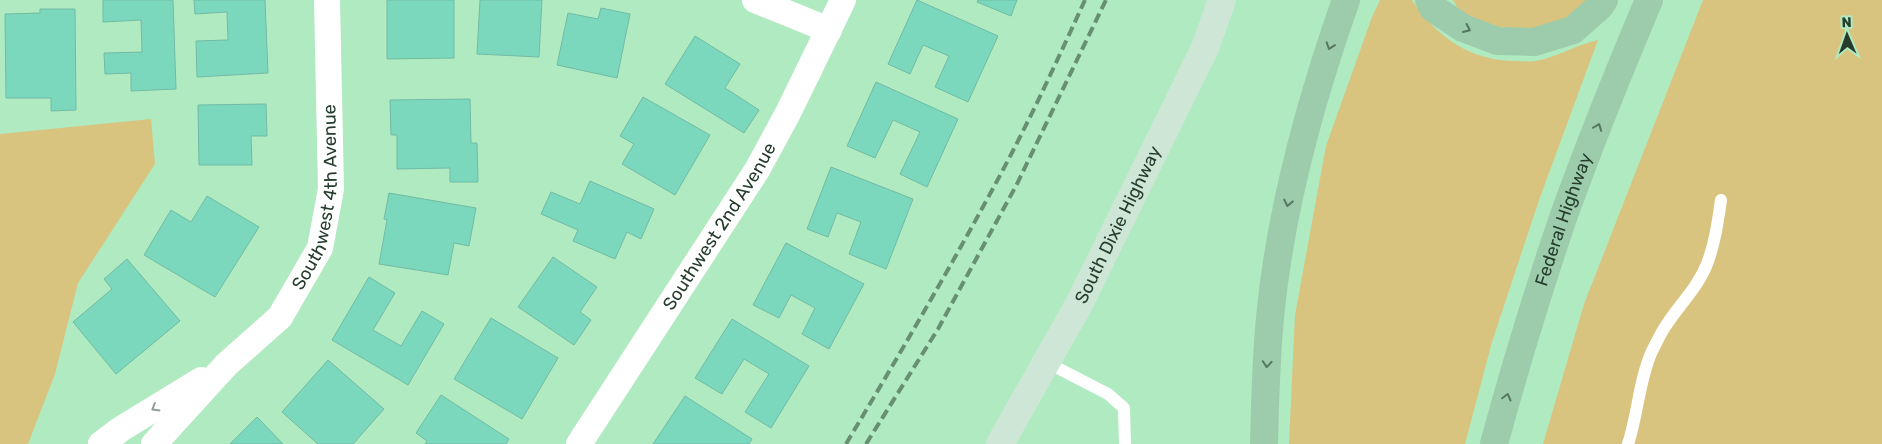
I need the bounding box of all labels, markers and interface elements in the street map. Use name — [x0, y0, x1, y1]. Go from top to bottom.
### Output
north arrow — [1822, 10, 1872, 60]
text: N — [1841, 14, 1852, 31]
one-way arrow — [1462, 23, 1471, 33]
one-way arrow — [1326, 41, 1336, 50]
street label: Southwest 4th Avenue — [287, 104, 342, 294]
one-way arrow — [1592, 123, 1602, 132]
street label: Southwest 2nd Avenue — [658, 139, 781, 314]
street label: South Dixie Highway — [1070, 142, 1166, 307]
street label: Federal Highway — [1530, 150, 1597, 289]
one-way arrow — [1283, 198, 1294, 207]
one-way arrow — [1262, 360, 1273, 368]
one-way arrow — [1501, 393, 1512, 401]
one-way arrow — [152, 402, 161, 412]

